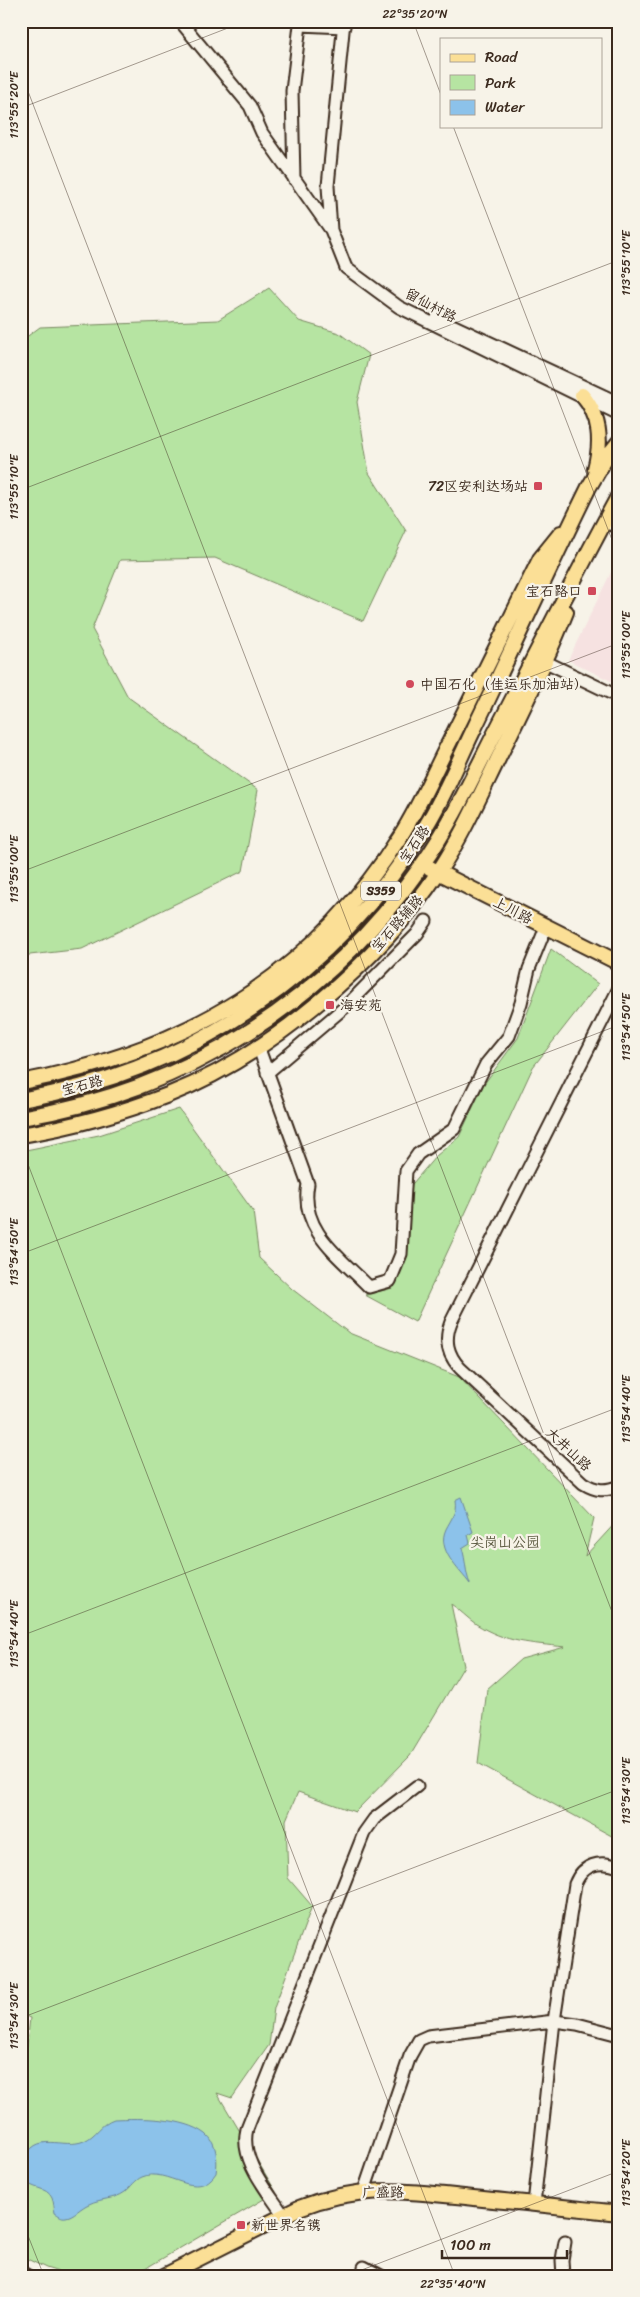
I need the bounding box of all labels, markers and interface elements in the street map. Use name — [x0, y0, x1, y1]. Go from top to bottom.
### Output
text: 22°35'20"N — [382, 3, 448, 25]
legend — [440, 38, 602, 128]
text: Road — [485, 44, 518, 70]
text: 113°55'20"E — [3, 70, 25, 139]
text: Park — [485, 70, 516, 96]
text: Water — [485, 94, 525, 120]
text: 113°55'10"E — [615, 229, 637, 296]
street label: 留仙村路 — [400, 281, 461, 330]
text: 113°55'10"E — [3, 453, 25, 520]
place label: 72区安利达场站 — [428, 474, 528, 499]
marker: 72区安利达场站 — [532, 480, 544, 492]
place label: 宝石路口 — [526, 579, 582, 604]
marker: 宝石路口 — [586, 585, 598, 597]
text: 113°55'00"E — [615, 610, 637, 679]
place label: 中国石化（佳运乐加油站） — [420, 672, 588, 697]
marker: 中国石化（佳运乐加油站） — [404, 678, 416, 690]
street label: 宝石路 — [392, 820, 437, 869]
text: 113°55'00"E — [3, 834, 25, 903]
road number: S359 — [361, 881, 401, 900]
street label: 宝石路辅路 — [365, 889, 430, 958]
street label: 上川路 — [488, 890, 537, 931]
text: 113°54'50"E — [615, 992, 637, 1061]
place label: 海安苑 — [340, 993, 382, 1018]
marker: 海安苑 — [324, 999, 336, 1011]
street label: 宝石路 — [59, 1068, 106, 1103]
text: 113°54'50"E — [3, 1217, 25, 1286]
text: 113°54'40"E — [615, 1374, 637, 1443]
street label: 大井山路 — [540, 1421, 598, 1478]
park label: 尖岗山公园 — [470, 1530, 540, 1555]
text: 113°54'40"E — [3, 1599, 25, 1668]
text: 113°54'30"E — [615, 1756, 637, 1825]
text: 113°54'30"E — [3, 1981, 25, 2050]
text: 113°54'20"E — [615, 2138, 637, 2207]
street label: 广盛路 — [362, 2180, 404, 2205]
place label: 新世界名镌 — [251, 2213, 321, 2238]
marker: 新世界名镌 — [235, 2219, 247, 2231]
scale bar — [442, 2227, 568, 2259]
text: 100 m — [450, 2232, 491, 2258]
text: 22°35'40"N — [420, 2273, 487, 2295]

